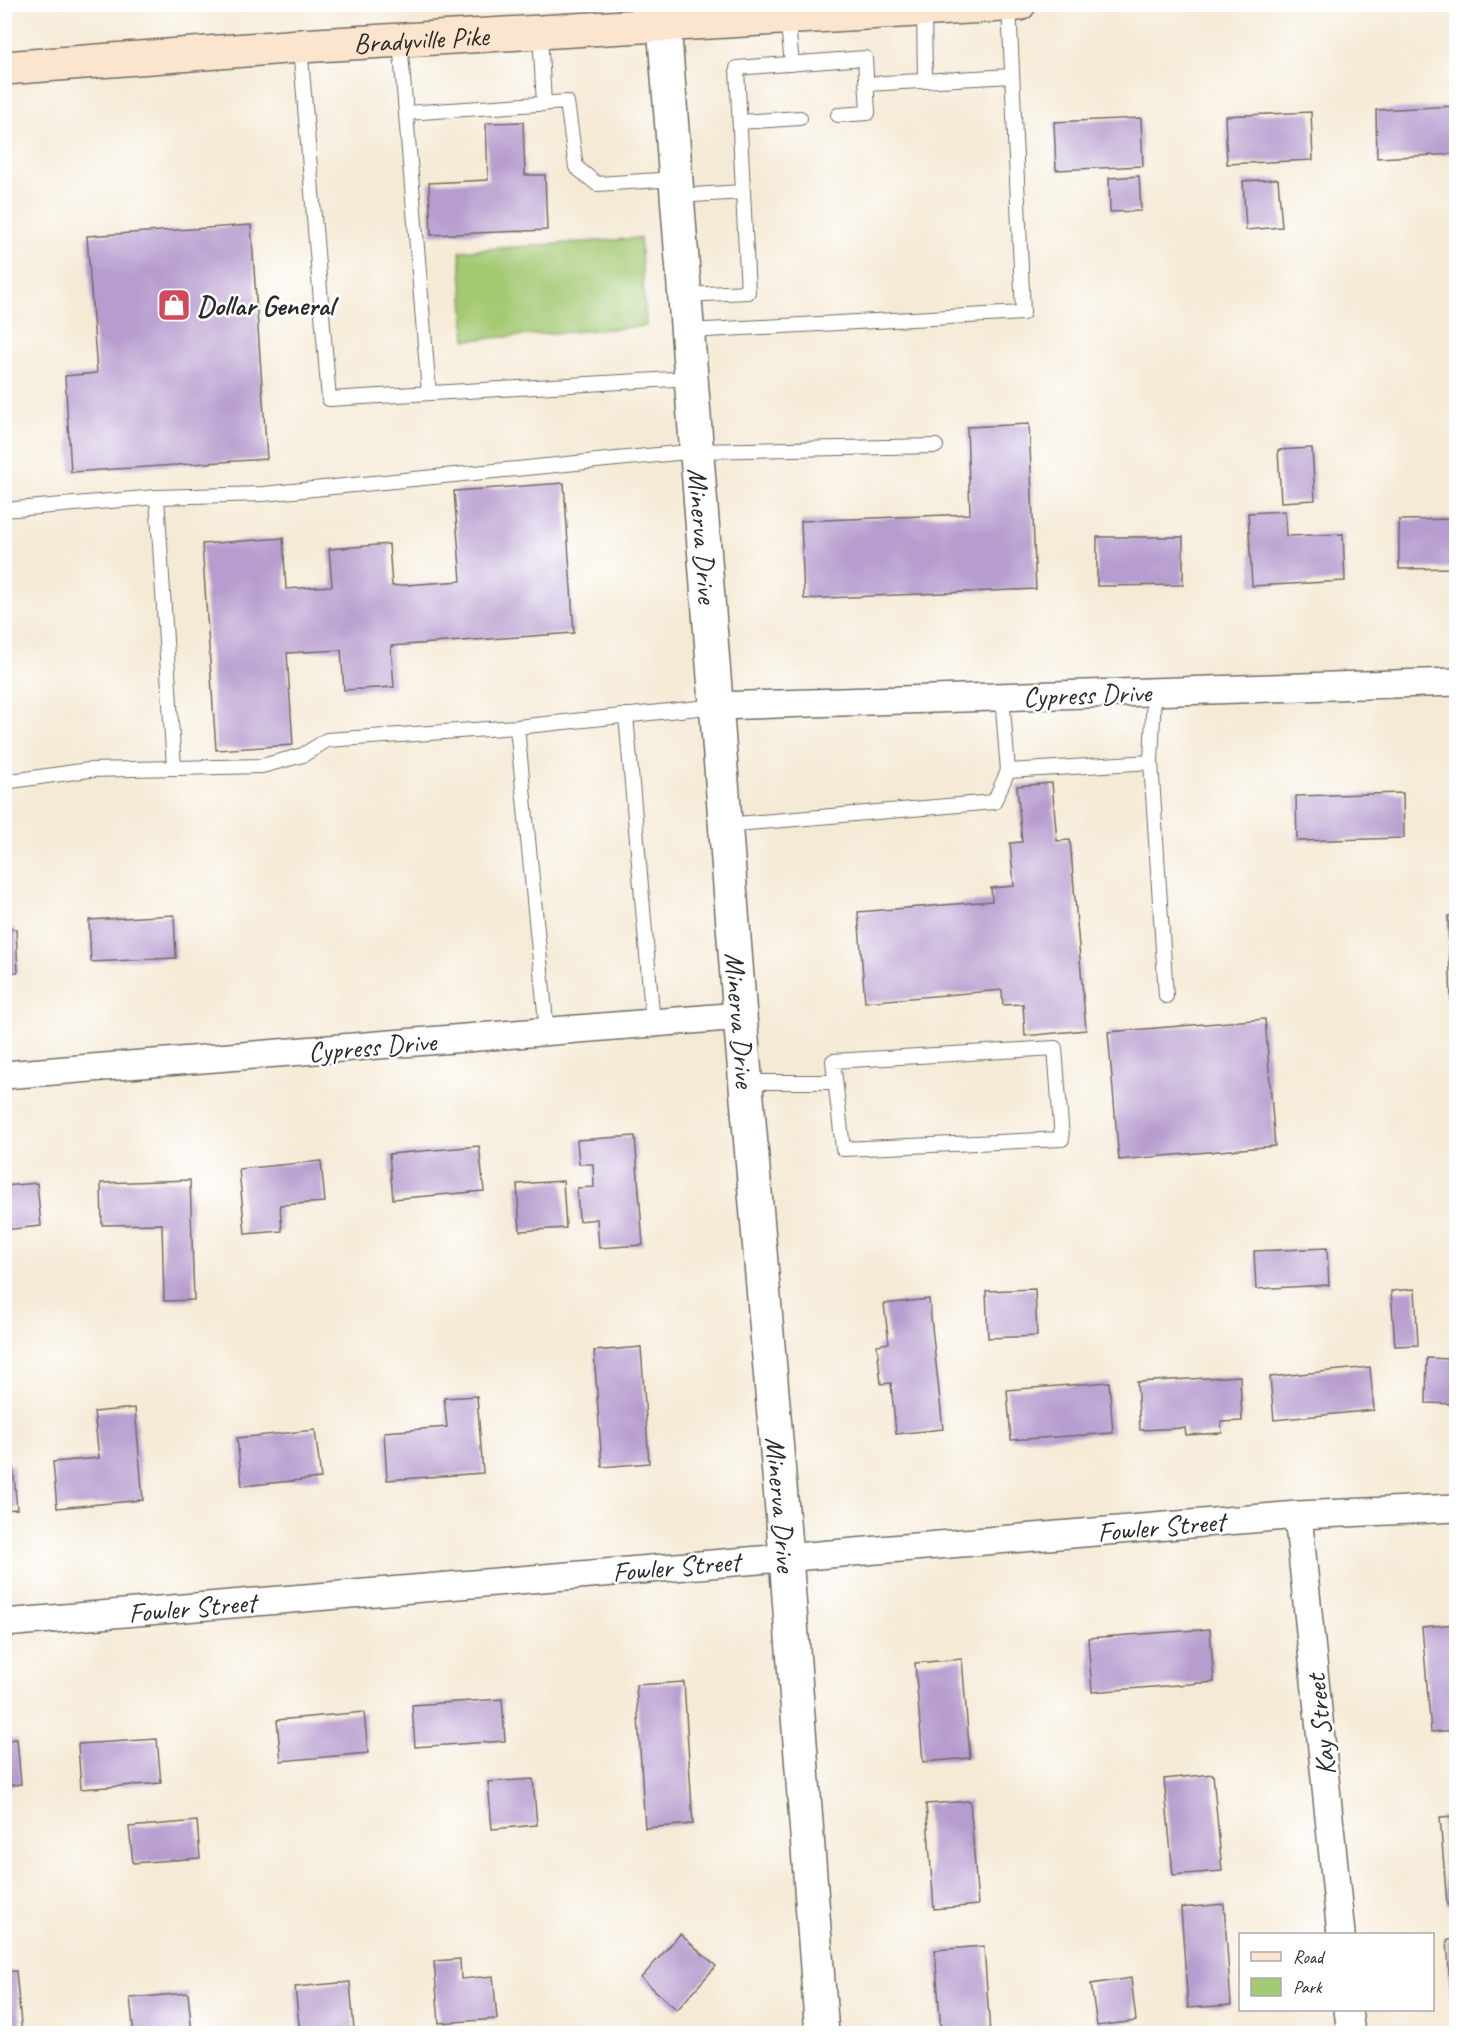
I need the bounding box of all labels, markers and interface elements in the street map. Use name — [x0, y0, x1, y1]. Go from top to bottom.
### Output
street label: Bradyville Pike — [353, 18, 491, 61]
shop icon: Dollar General — [156, 287, 192, 323]
place label: Dollar General — [197, 288, 339, 323]
street label: Minerva Drive — [680, 467, 725, 606]
street label: Cypress Drive — [1022, 675, 1154, 714]
street label: Minerva Drive — [717, 951, 763, 1091]
street label: Cypress Drive — [307, 1023, 439, 1070]
street label: Minerva Drive — [758, 1435, 804, 1575]
street label: Fowler Street — [1096, 1503, 1230, 1550]
street label: Fowler Street — [611, 1543, 745, 1590]
street label: Fowler Street — [127, 1584, 261, 1631]
street label: Kay Street — [1298, 1670, 1343, 1777]
legend — [1239, 1933, 1434, 2011]
text: Road — [1293, 1946, 1326, 1968]
text: Park — [1293, 1976, 1323, 1998]

